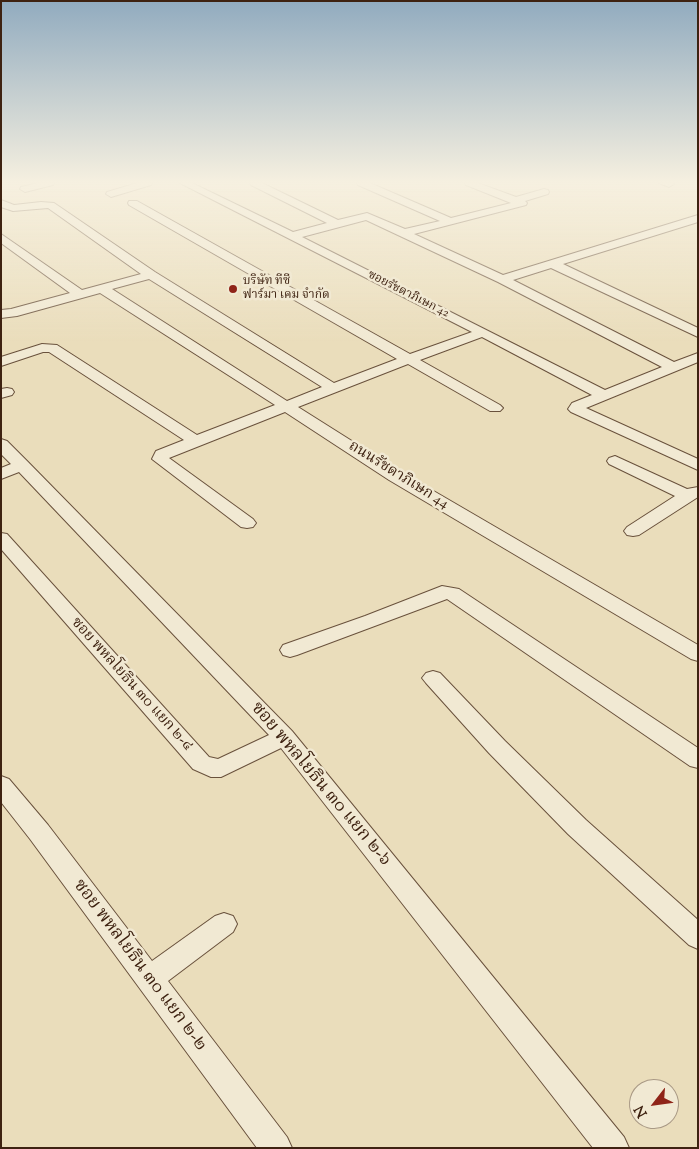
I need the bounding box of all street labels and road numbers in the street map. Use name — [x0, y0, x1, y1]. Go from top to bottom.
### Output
street label: ซอยรัชดาภิเษก 42 — [365, 268, 451, 322]
street label: ถนนรัชดาภิเษก 44 — [345, 438, 451, 514]
street label: ซอย พหลโยธิน ๓๐ แยก ๒-๔ — [66, 615, 196, 755]
street label: ซอย พหลโยธิน ๓๐ แยก ๒-๖ — [245, 699, 395, 871]
street label: ซอย พหลโยธิน ๓๐ แยก ๒-๒ — [67, 876, 211, 1056]

